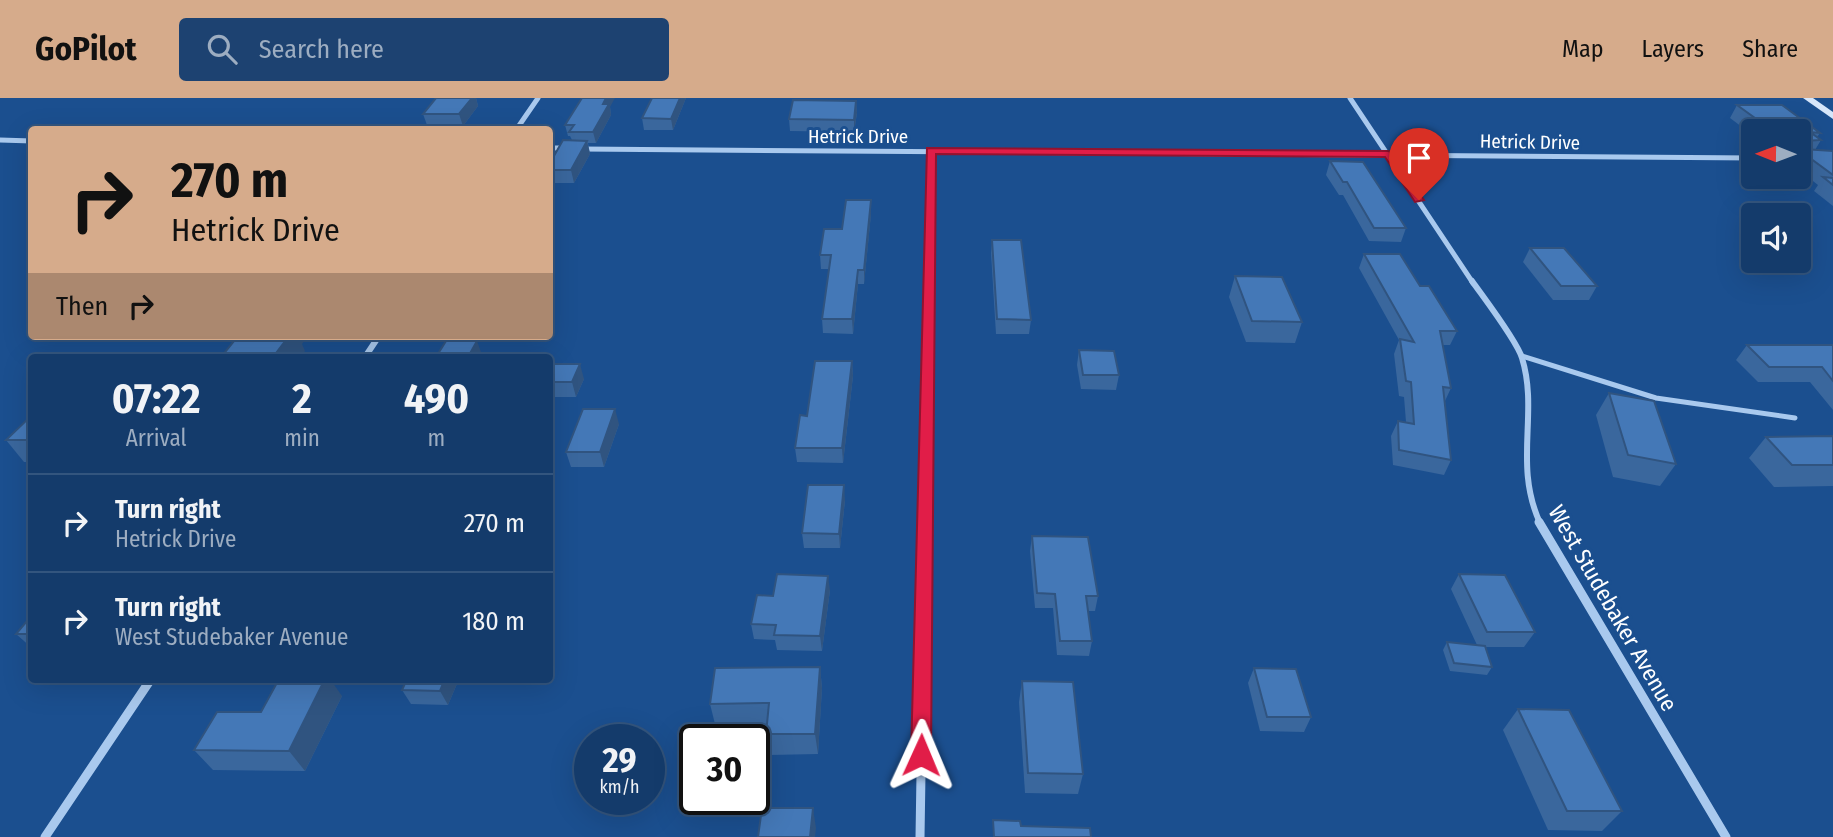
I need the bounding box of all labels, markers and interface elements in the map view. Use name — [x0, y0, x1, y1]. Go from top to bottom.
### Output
search box — [179, 18, 669, 81]
text: GoPilot — [35, 29, 137, 69]
icon: search — [203, 30, 241, 68]
text: Search here — [259, 34, 384, 65]
text: Map — [1562, 35, 1604, 63]
text: Layers — [1642, 35, 1704, 63]
text: Share — [1742, 35, 1798, 63]
north arrow — [1741, 119, 1811, 189]
map controls — [1741, 119, 1811, 273]
street label: Hetrick Drive — [808, 125, 908, 148]
pin — [1389, 128, 1449, 200]
street label: Hetrick Drive — [1480, 130, 1580, 154]
icon: arrive — [1400, 139, 1438, 177]
text: 270 m — [171, 151, 288, 210]
icon: right — [56, 154, 147, 245]
button: sound — [1741, 203, 1811, 273]
text: Hetrick Drive — [171, 211, 340, 249]
icon: right — [122, 287, 160, 325]
text: Then — [56, 291, 108, 322]
text: 07:22 — [112, 374, 200, 424]
text: 2 — [292, 374, 312, 424]
text: 490 — [404, 374, 469, 424]
text: Arrival — [126, 424, 187, 452]
text: min — [284, 424, 320, 452]
text: m — [428, 424, 445, 452]
text: Turn right — [115, 494, 221, 525]
street label: West Studebaker Avenue — [1543, 500, 1683, 716]
icon: right — [56, 504, 94, 542]
text: 270 m — [464, 508, 525, 539]
text: Hetrick Drive — [115, 525, 236, 553]
text: Turn right — [115, 592, 221, 623]
icon: right — [56, 602, 94, 640]
text: 180 m — [462, 606, 525, 637]
text: West Studebaker Avenue — [115, 623, 348, 651]
position arrow — [884, 718, 958, 792]
speed limit sign: 30 — [679, 724, 770, 815]
text: 29 — [602, 739, 637, 781]
text: km/h — [599, 776, 640, 798]

